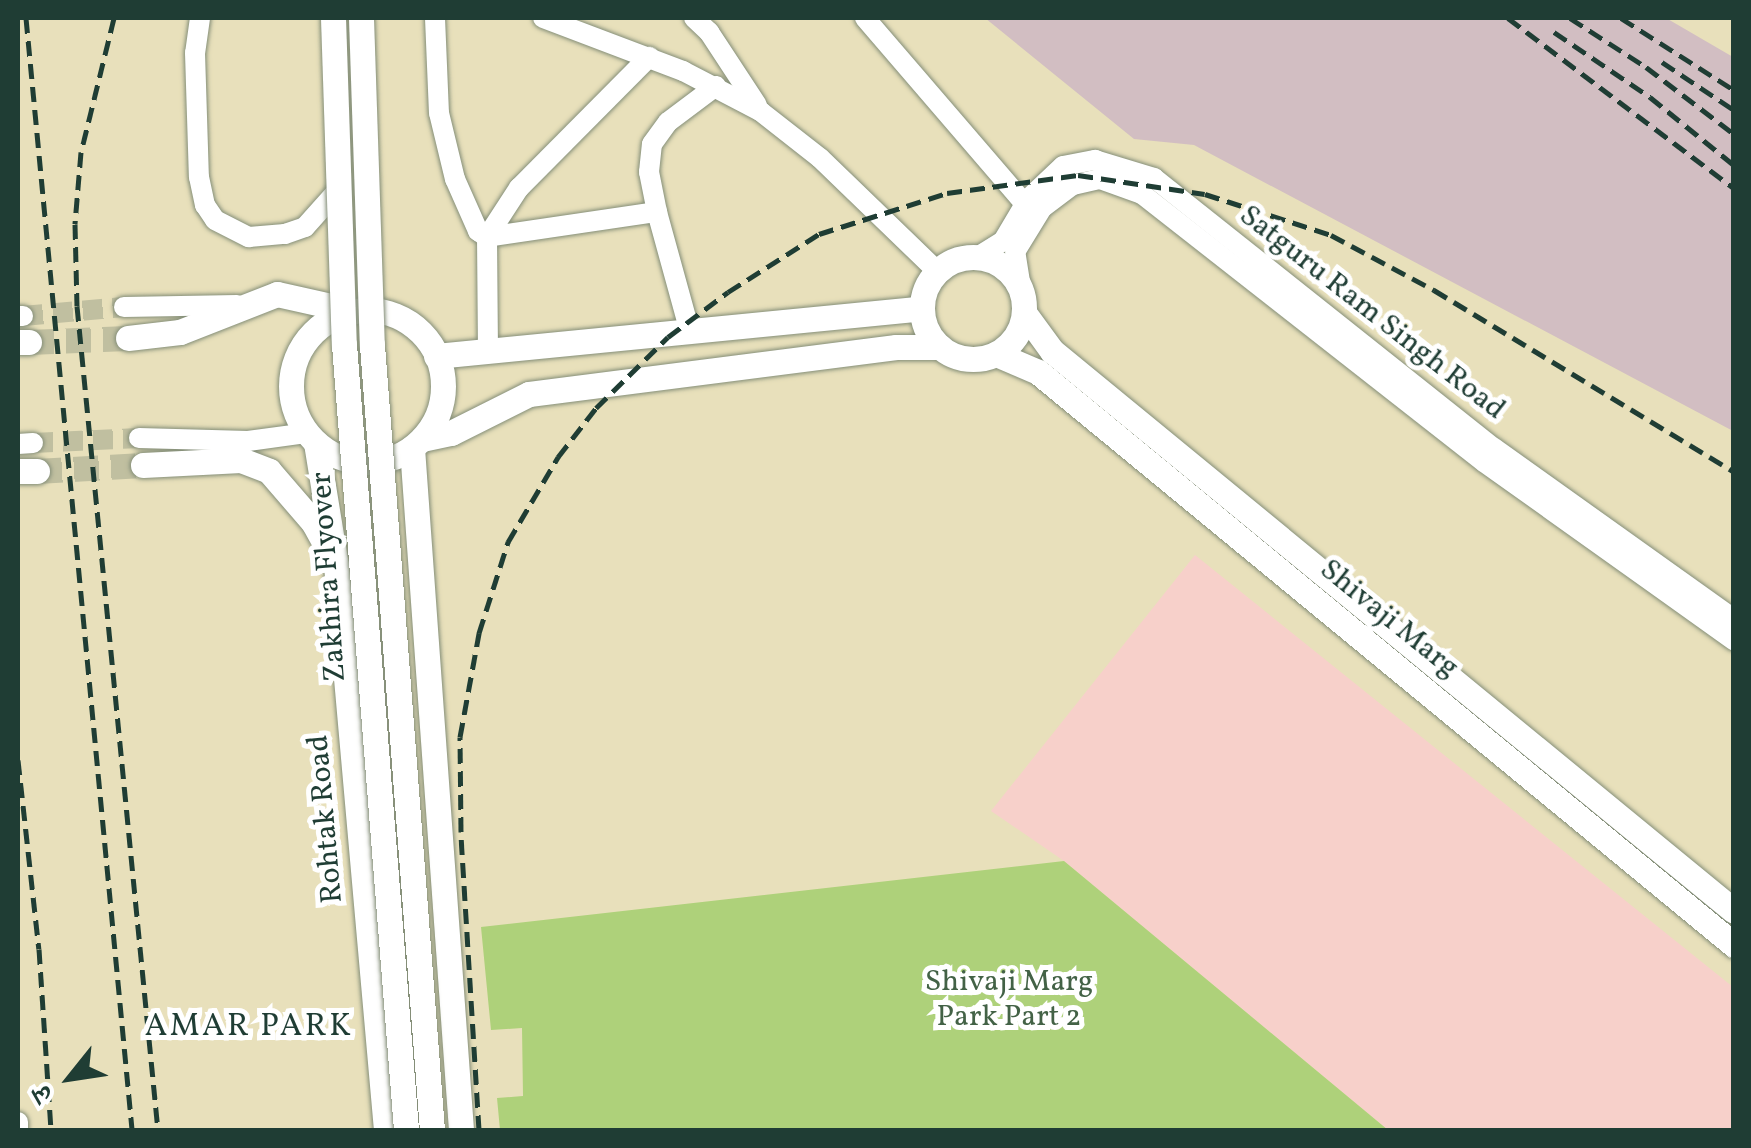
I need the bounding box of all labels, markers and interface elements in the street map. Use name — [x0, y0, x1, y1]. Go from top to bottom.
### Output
street label: Satguru Ram Singh Road — [1232, 198, 1512, 428]
street label: Zakhira Flyover — [304, 471, 354, 683]
street label: Shivaji Marg — [1312, 552, 1466, 686]
street label: Rohtak Road — [301, 733, 351, 905]
park label: Shivaji Marg Park Part 2 — [925, 964, 1093, 1034]
district label: AMAR PARK — [145, 1008, 353, 1046]
north arrow — [20, 1028, 120, 1128]
text: उ — [23, 1077, 64, 1109]

